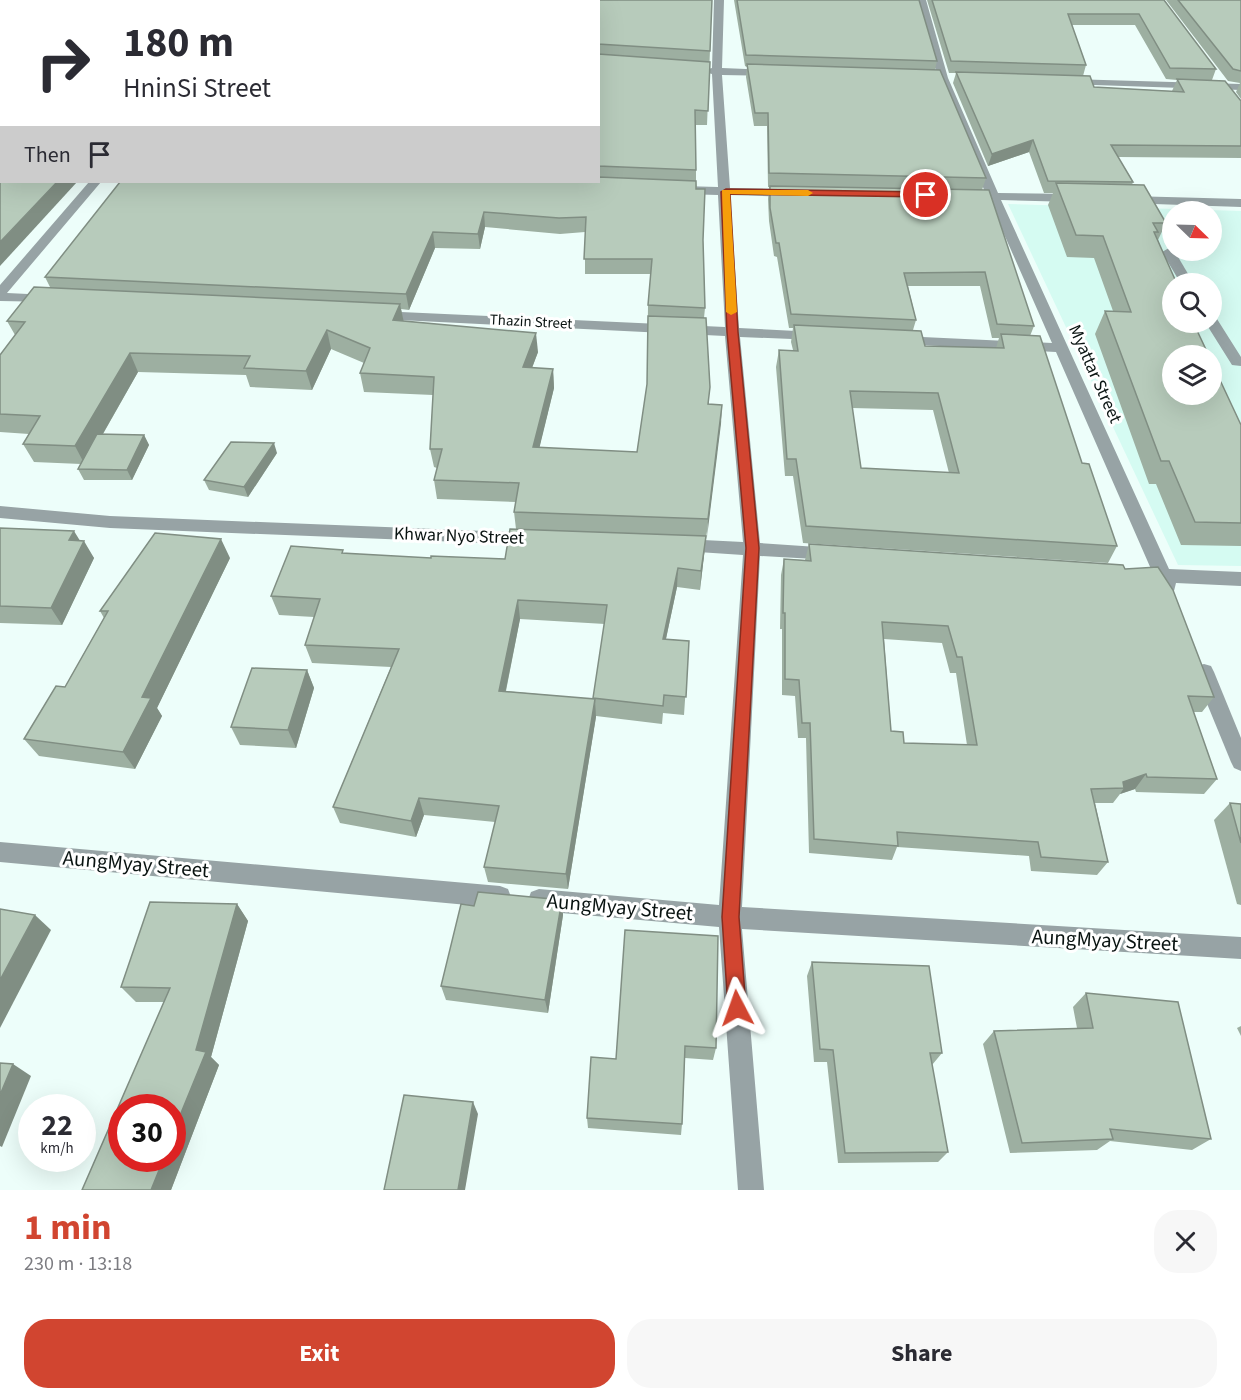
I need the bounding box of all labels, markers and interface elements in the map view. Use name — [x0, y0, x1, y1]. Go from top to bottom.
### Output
text: 180 m — [123, 13, 234, 73]
icon: right — [24, 24, 102, 102]
text: HninSi Street — [123, 69, 271, 108]
icon: arrive — [83, 138, 116, 171]
text: Then — [24, 139, 71, 171]
pin — [900, 169, 951, 220]
icon: arrive — [909, 178, 942, 211]
north arrow — [1162, 201, 1222, 261]
map controls — [1162, 201, 1222, 405]
button: search — [1162, 273, 1222, 333]
street label: Thazin Street — [489, 309, 573, 335]
street label: Myattar Street — [1062, 321, 1128, 427]
button: layers — [1162, 345, 1222, 405]
street label: Khwar Nyo Street — [393, 521, 525, 551]
street label: AungMyay Street — [62, 843, 210, 885]
street label: AungMyay Street — [546, 886, 694, 928]
street label: AungMyay Street — [1031, 921, 1179, 959]
position arrow — [705, 976, 769, 1040]
speed limit sign: 30 — [108, 1094, 186, 1172]
text: 22 — [41, 1104, 73, 1147]
text: km/h — [40, 1138, 74, 1159]
text: 1 min — [24, 1202, 112, 1253]
button: close — [1154, 1210, 1217, 1273]
text: 230 m · 13:18 — [24, 1250, 132, 1278]
button: Exit — [24, 1319, 615, 1388]
button: Share — [627, 1319, 1217, 1388]

